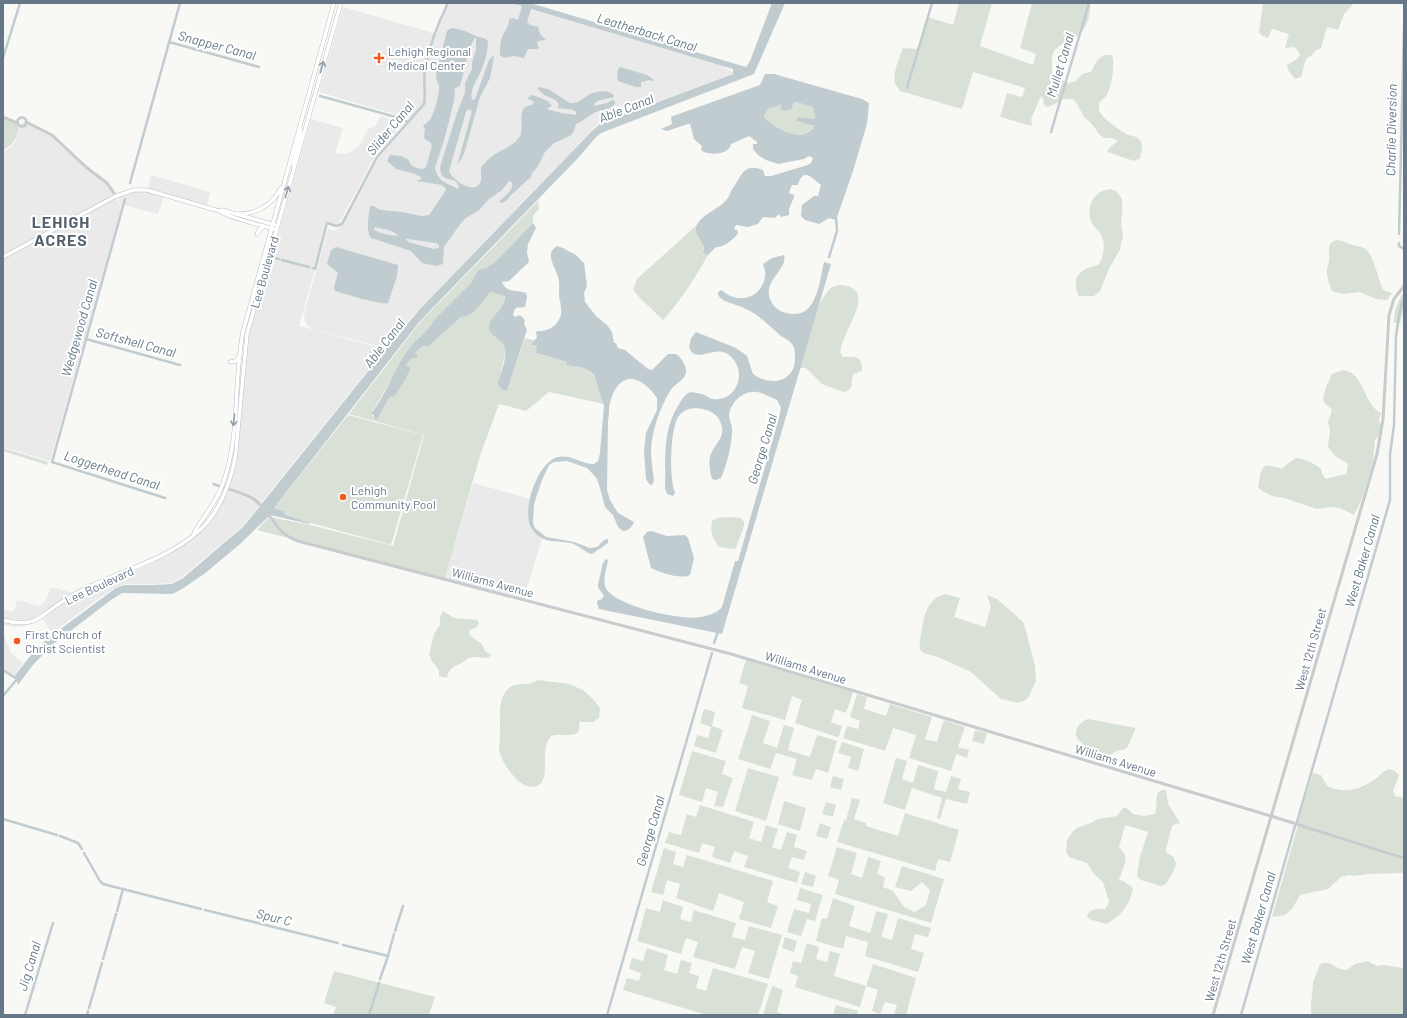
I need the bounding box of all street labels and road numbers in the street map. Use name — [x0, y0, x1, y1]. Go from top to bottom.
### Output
street label: Lee Boulevard — [247, 234, 281, 310]
street label: Lee Boulevard — [62, 563, 136, 607]
street label: Williams Avenue — [450, 564, 536, 600]
street label: West 12th Street — [1292, 606, 1328, 692]
street label: Williams Avenue — [764, 648, 848, 686]
street label: Williams Avenue — [1074, 741, 1158, 779]
street label: West 12th Street — [1202, 917, 1238, 1003]

